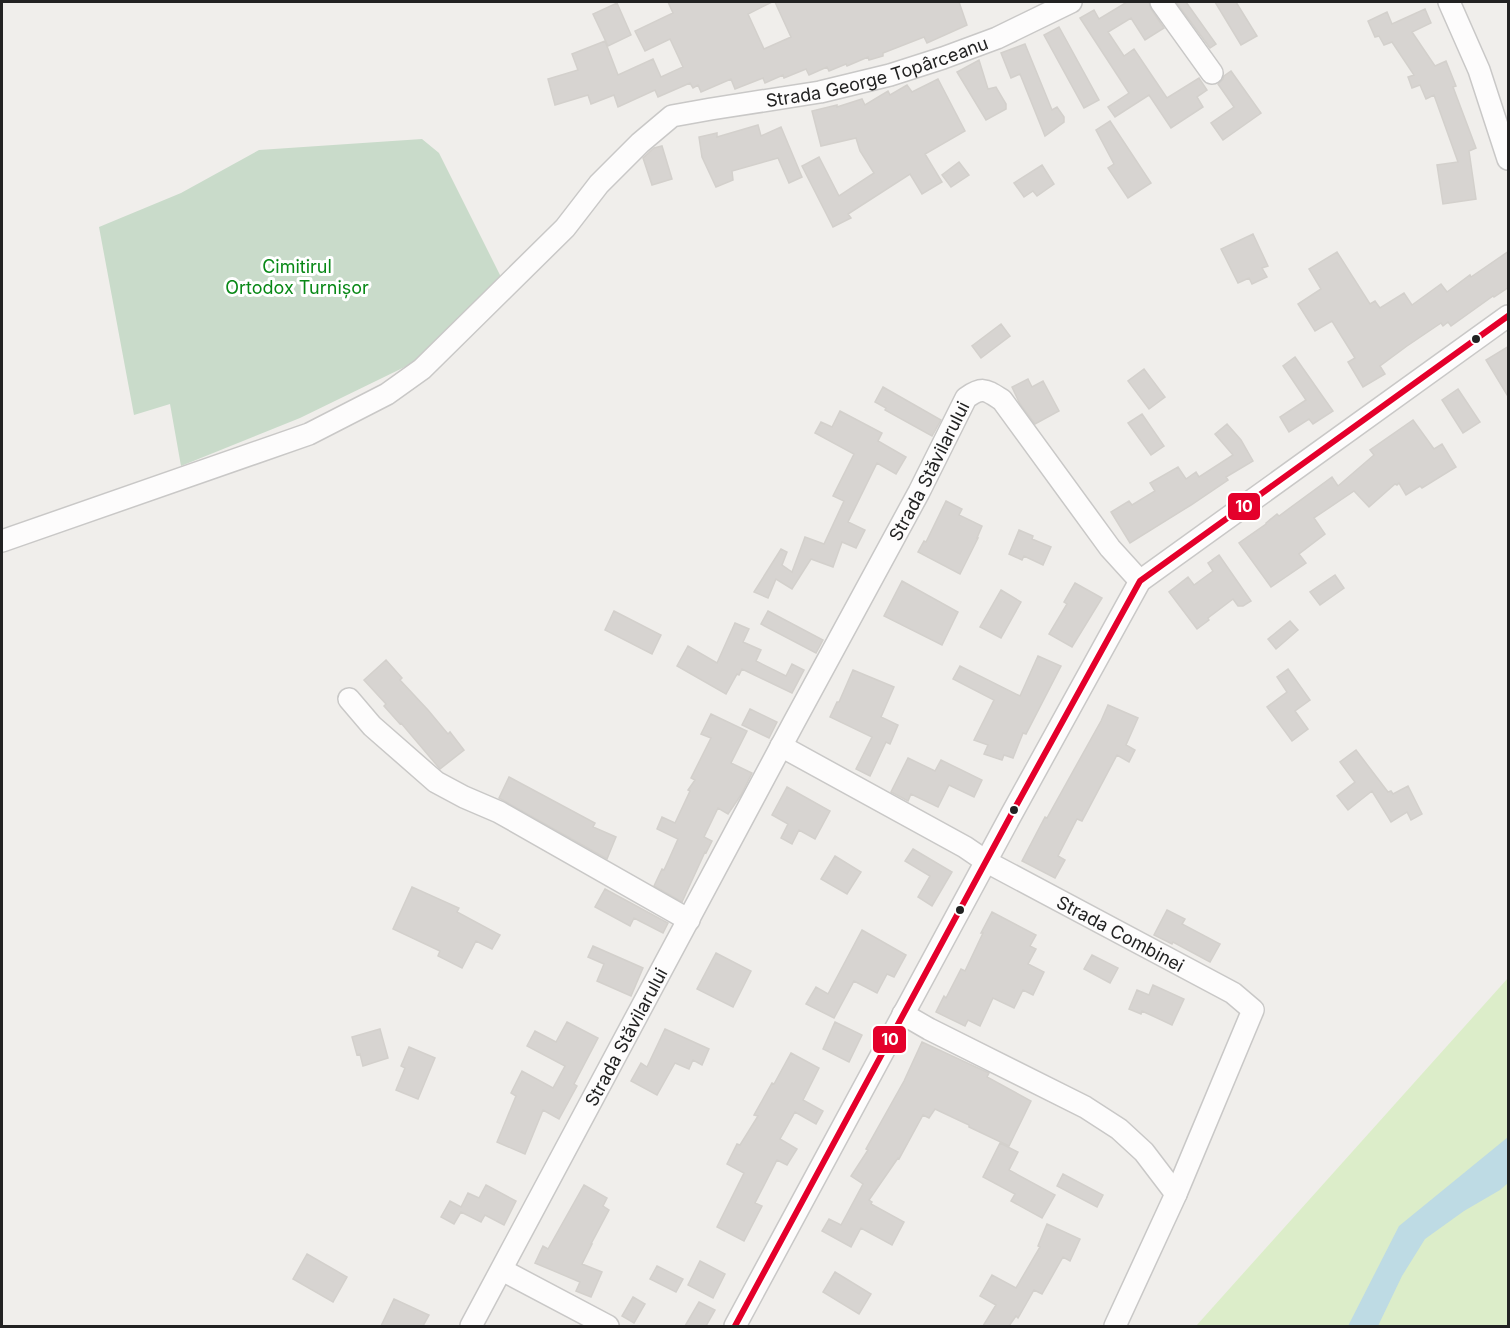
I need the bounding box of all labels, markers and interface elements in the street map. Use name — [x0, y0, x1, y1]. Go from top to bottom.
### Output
street label: Strada George Topârceanu — [764, 32, 991, 111]
park label: Cimitirul Ortodox Turnișor — [225, 256, 369, 299]
unlabelled marker — [1470, 333, 1482, 345]
street label: Strada Stăvilarului — [884, 398, 973, 544]
line badge: 10 — [1227, 492, 1261, 521]
text: 10 — [1235, 496, 1253, 516]
unlabelled marker — [1008, 804, 1020, 816]
street label: Strada Combinei — [1053, 891, 1188, 976]
unlabelled marker — [954, 904, 966, 916]
street label: Strada Stăvilarului — [580, 964, 671, 1109]
line badge: 10 — [872, 1025, 907, 1054]
text: 10 — [881, 1029, 899, 1049]

